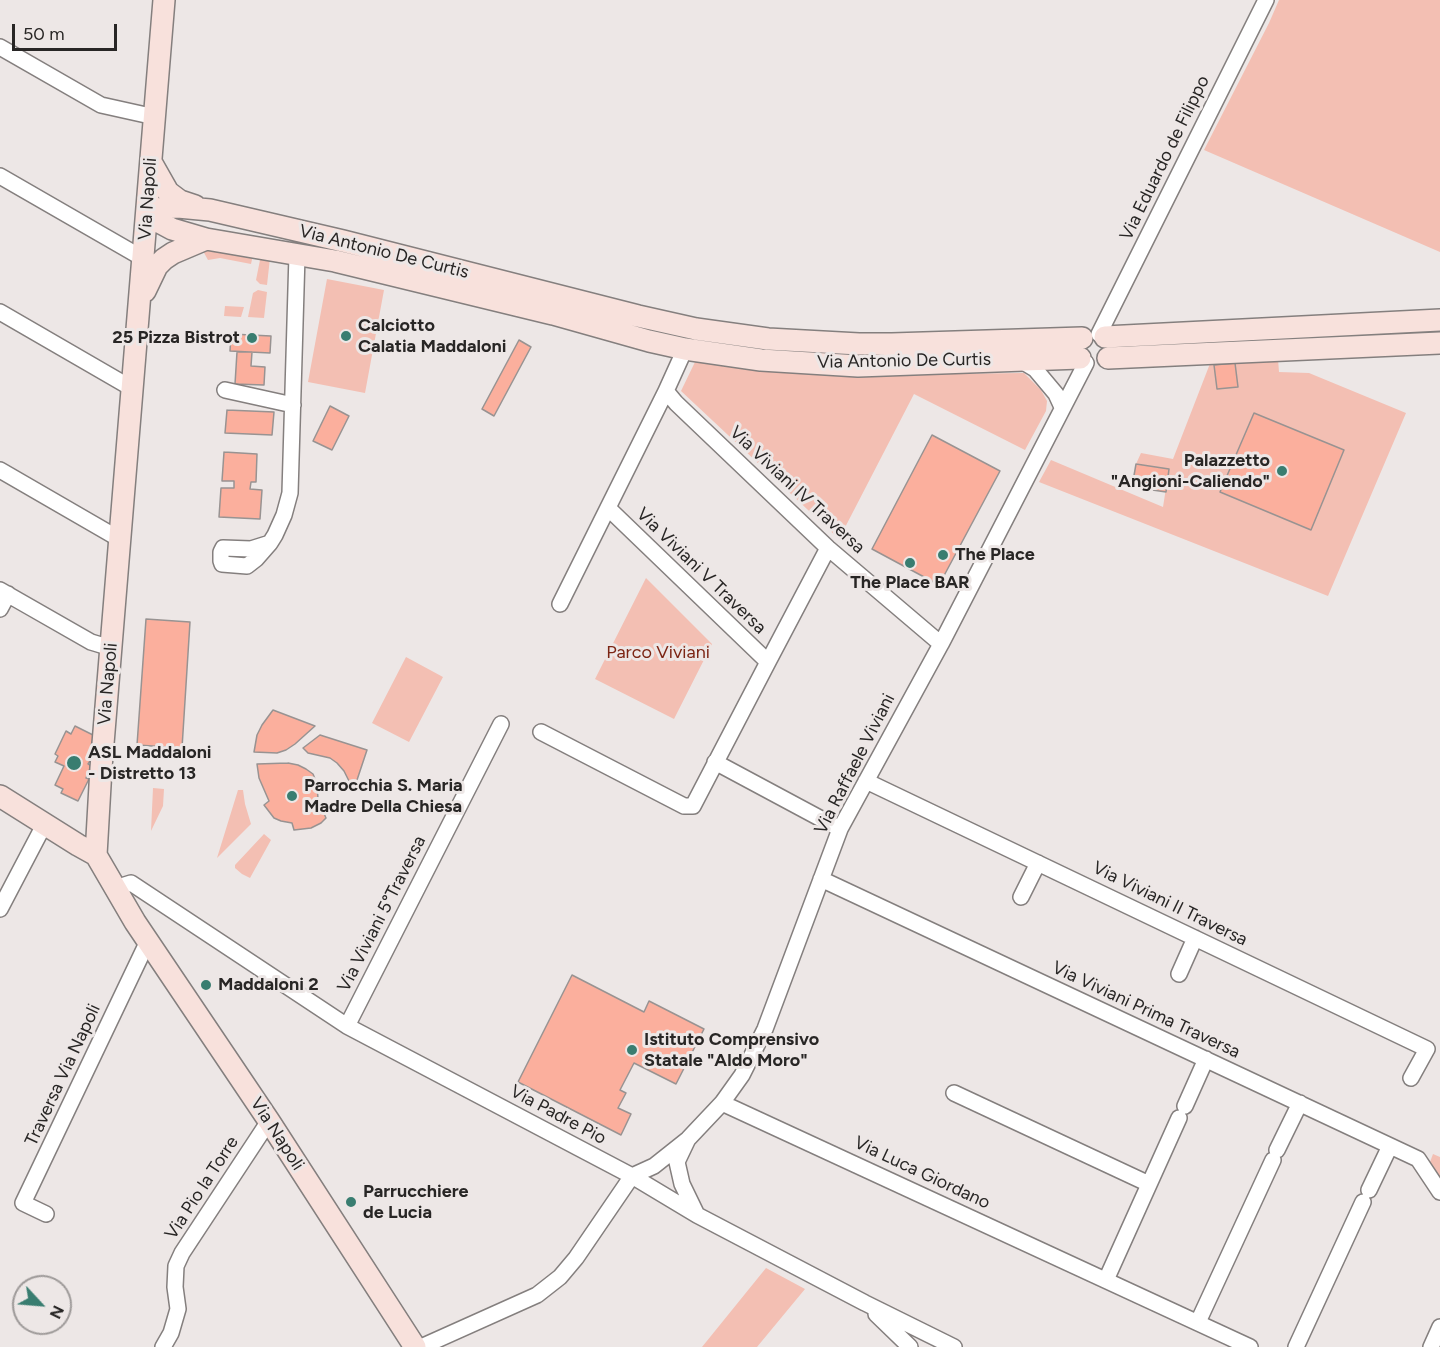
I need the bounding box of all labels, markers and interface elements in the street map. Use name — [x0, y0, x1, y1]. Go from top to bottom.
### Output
scale bar — [15, 12, 120, 50]
text: 50 m — [23, 23, 65, 45]
street label: Via Eduardo de Filippo — [1116, 72, 1214, 244]
street label: Via Napoli — [134, 157, 162, 241]
street label: Via Antonio De Curtis — [297, 220, 471, 284]
place label: Calciotto Calatia Maddaloni — [358, 315, 506, 358]
place label: 25 Pizza Bistrot — [112, 327, 240, 349]
marker: Calciotto Calatia Maddaloni — [339, 329, 353, 343]
marker: 25 Pizza Bistrot — [245, 331, 259, 345]
street label: Via Antonio De Curtis — [817, 349, 991, 373]
street label: Via Viviani IV Traversa — [725, 422, 869, 558]
place label: Palazzetto "Angioni-Caliendo" — [1111, 450, 1270, 492]
marker: Palazzetto "Angioni-Caliendo" — [1275, 464, 1289, 478]
street label: Via Viviani V Traversa — [632, 503, 770, 639]
place label: The Place — [955, 544, 1035, 566]
marker: The Place — [936, 548, 950, 562]
marker: The Place BAR — [903, 556, 917, 570]
place label: The Place BAR — [850, 572, 970, 594]
street label: Via Napoli — [94, 642, 122, 726]
park label: Parco Viviani — [606, 642, 710, 664]
street label: Via Raffaele Viviani — [810, 690, 900, 838]
place label: ASL Maddaloni - Distretto 13 — [88, 742, 212, 784]
marker: ASL Maddaloni - Distretto 13 — [65, 754, 83, 772]
place label: Parrocchia S. Maria Madre Della Chiesa — [304, 775, 463, 818]
marker: Parrocchia S. Maria Madre Della Chiesa — [285, 789, 299, 803]
street label: Via Viviani 5°Traversa — [333, 832, 431, 996]
street label: Via Viviani II Traversa — [1089, 857, 1251, 951]
street label: Via Viviani Prima Traversa — [1049, 957, 1243, 1063]
place label: Maddaloni 2 — [218, 974, 319, 996]
marker: Maddaloni 2 — [199, 978, 213, 992]
street label: Traversa Via Napoli — [21, 1001, 105, 1149]
place label: Istituto Comprensivo Statale "Aldo Moro" — [644, 1029, 819, 1072]
marker: Istituto Comprensivo Statale "Aldo Moro" — [625, 1043, 639, 1057]
street label: Via Padre Pio — [506, 1081, 610, 1149]
street label: Via Napoli — [245, 1093, 309, 1175]
street label: Via Pio la Torre — [161, 1132, 243, 1244]
street label: Via Luca Giordano — [851, 1132, 993, 1214]
place label: Parrucchiere de Lucia — [363, 1181, 469, 1224]
marker: Parrucchiere de Lucia — [344, 1195, 358, 1209]
north arrow — [12, 1275, 72, 1335]
text: N — [46, 1303, 68, 1322]

